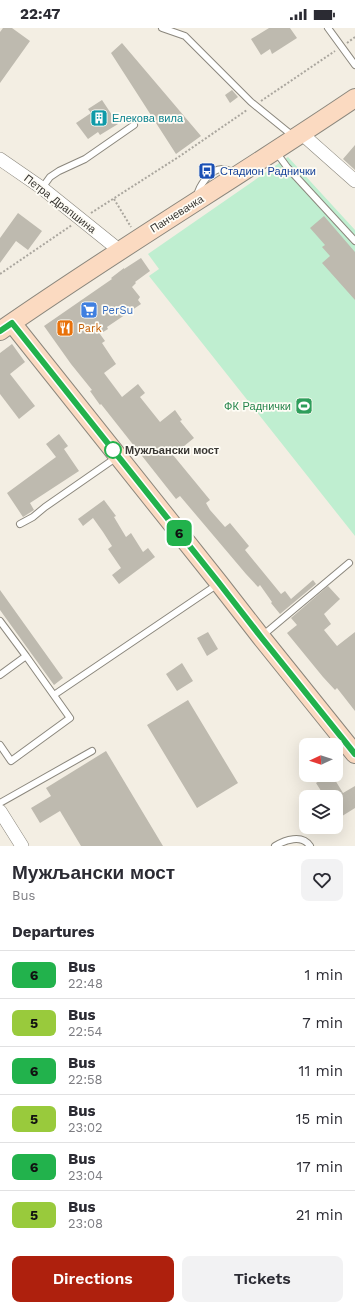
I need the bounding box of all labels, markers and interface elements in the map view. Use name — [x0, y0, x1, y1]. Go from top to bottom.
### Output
text: 22:47 — [20, 5, 60, 23]
building icon: Елекова вила — [89, 108, 109, 128]
place label: Елекова вила — [112, 112, 184, 125]
bus stop icon: Стадион Раднички — [197, 161, 217, 181]
place label: Стадион Раднички — [220, 165, 316, 178]
street label: Петра Драпшина — [22, 172, 99, 237]
street label: Панчевачка — [148, 192, 207, 236]
supermarket icon: PerSu — [79, 300, 99, 320]
place label: PerSu — [102, 304, 133, 317]
restaurant icon: Park — [55, 318, 75, 338]
place label: Park — [78, 322, 102, 335]
sports icon: ФК Раднички — [294, 396, 314, 416]
place label: ФК Раднички — [224, 400, 291, 413]
marker: Мужљански мост — [104, 441, 122, 459]
place label: Мужљански мост — [125, 444, 220, 457]
line badge: 6 — [166, 520, 192, 546]
text: 6 — [175, 525, 183, 541]
north arrow — [299, 738, 343, 782]
map controls — [299, 738, 343, 834]
button: layers — [299, 790, 343, 834]
button: heart — [301, 859, 343, 901]
text: Мужљански мост — [12, 861, 175, 884]
text: Bus — [12, 888, 35, 903]
text: Departures — [12, 923, 95, 941]
text: Bus — [68, 958, 96, 976]
text: 1 min — [304, 966, 343, 984]
text: 6 — [30, 967, 38, 983]
text: 22:48 — [68, 976, 103, 991]
text: Bus — [68, 1006, 96, 1024]
text: 7 min — [302, 1014, 343, 1032]
text: 5 — [30, 1015, 38, 1031]
text: 22:54 — [68, 1024, 103, 1039]
text: Bus — [68, 1054, 96, 1072]
text: 11 min — [299, 1062, 343, 1080]
text: 6 — [30, 1063, 38, 1079]
text: 22:58 — [68, 1072, 103, 1087]
text: Bus — [68, 1102, 96, 1120]
text: 15 min — [296, 1110, 343, 1128]
text: 5 — [30, 1111, 38, 1127]
text: 23:02 — [68, 1120, 103, 1135]
text: Bus — [68, 1150, 96, 1168]
text: 17 min — [296, 1158, 343, 1176]
text: 6 — [30, 1159, 38, 1175]
text: 23:04 — [68, 1168, 103, 1183]
text: Bus — [68, 1198, 96, 1216]
text: 21 min — [296, 1206, 343, 1224]
text: 5 — [30, 1207, 38, 1223]
text: 23:08 — [68, 1216, 103, 1231]
button: Directions — [12, 1256, 174, 1302]
button: Tickets — [182, 1256, 343, 1302]

